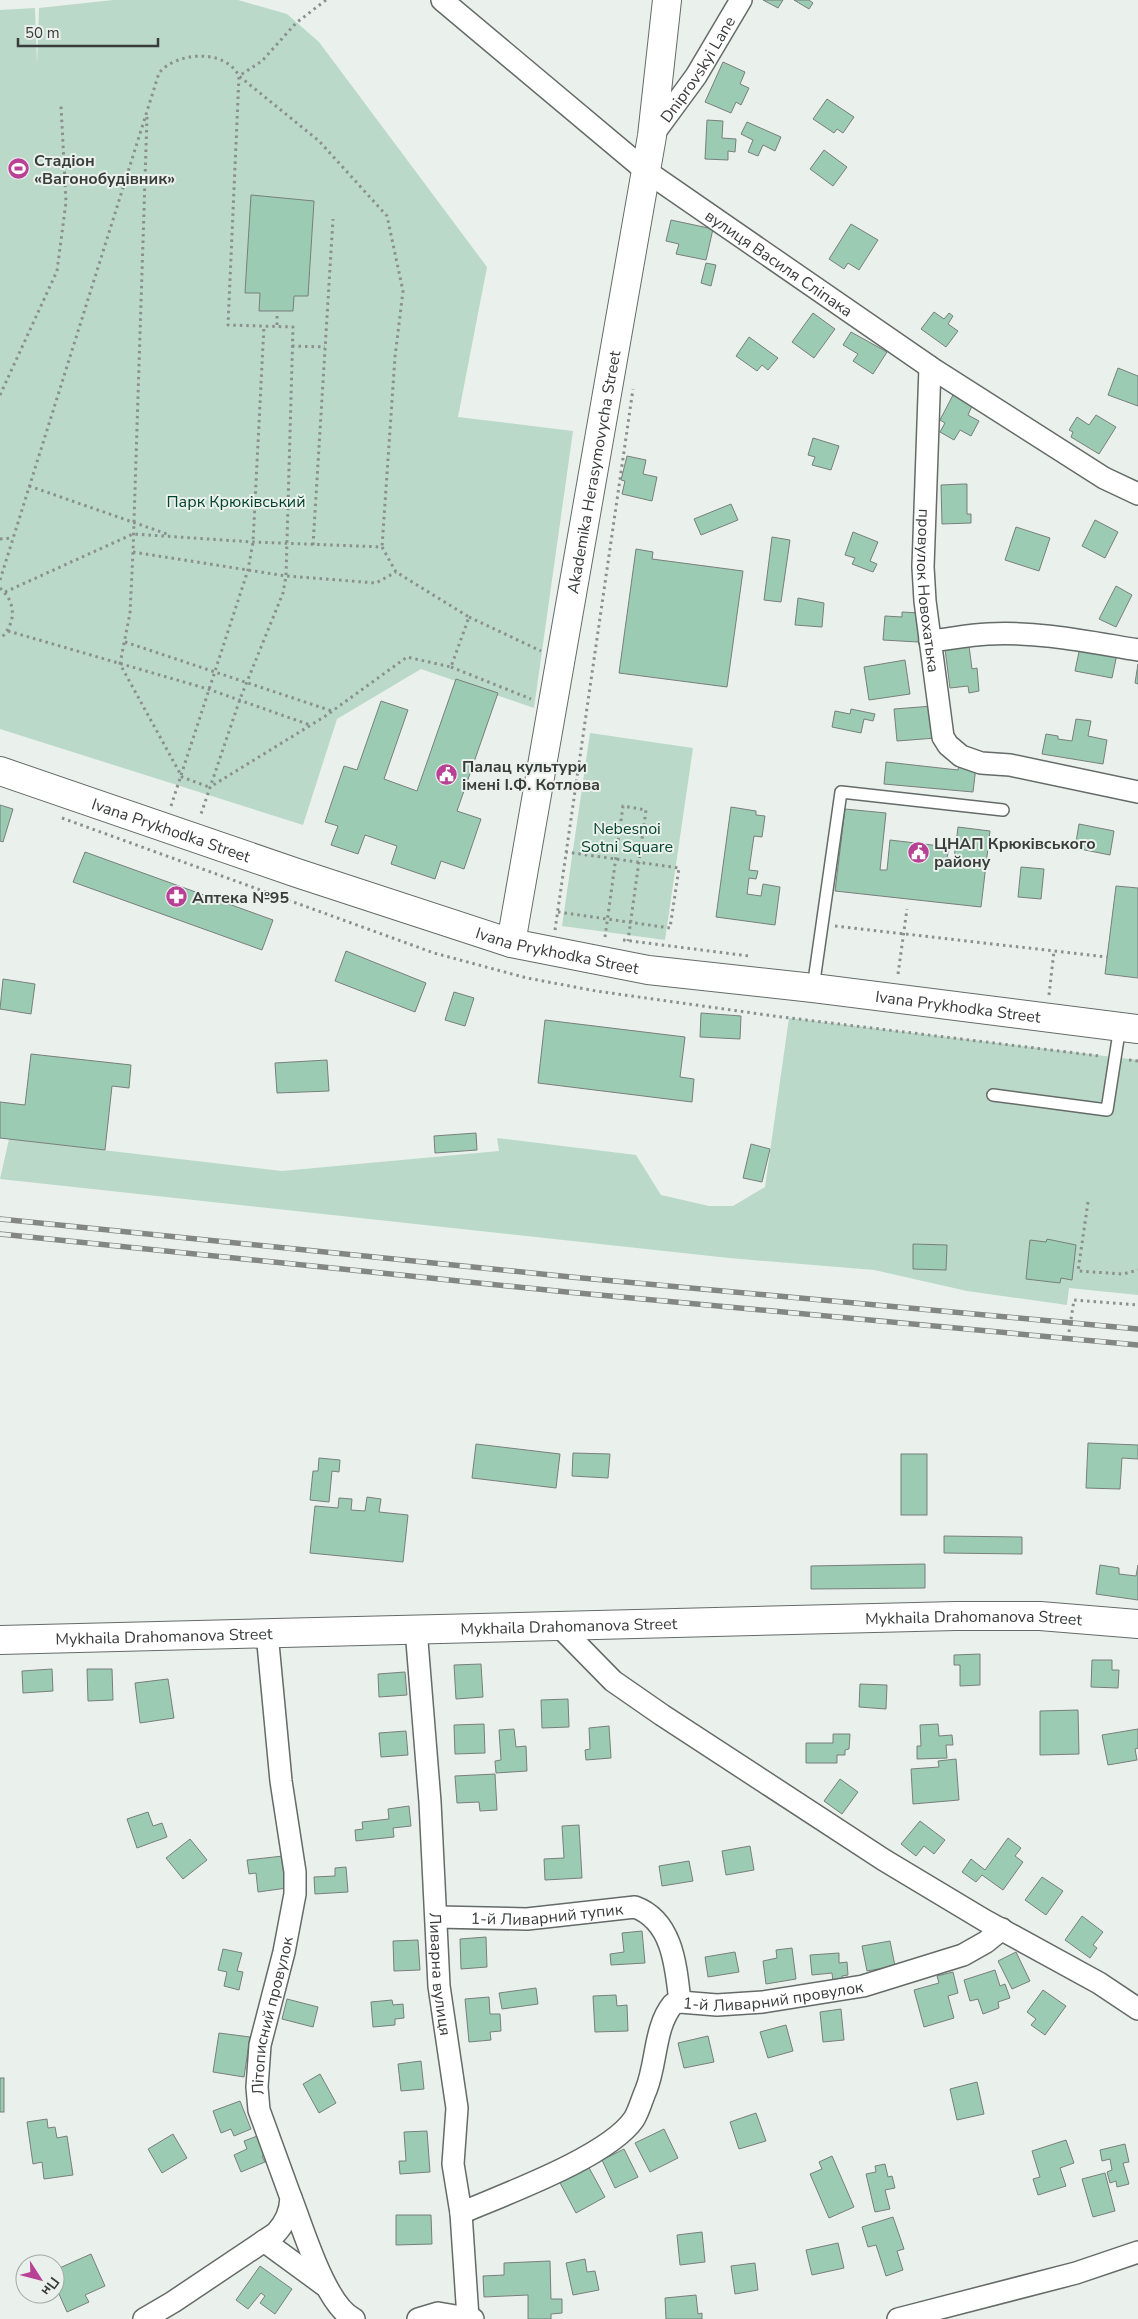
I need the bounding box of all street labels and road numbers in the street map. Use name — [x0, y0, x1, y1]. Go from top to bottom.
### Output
street label: Dniprovskyi Lane — [656, 12, 741, 127]
street label: вулиця Василя Сліпака — [700, 205, 857, 322]
street label: Akademika Herasymovycha Street — [562, 349, 626, 596]
street label: провулок Новохатька — [911, 508, 944, 674]
street label: Ivana Prykhodka Street — [89, 793, 253, 868]
street label: Ivana Prykhodka Street — [473, 922, 641, 980]
street label: Ivana Prykhodka Street — [874, 986, 1042, 1029]
street label: Mykhaila Drahomanova Street — [865, 1606, 1083, 1631]
street label: Mykhaila Drahomanova Street — [460, 1613, 678, 1640]
street label: Mykhaila Drahomanova Street — [55, 1623, 273, 1651]
street label: 1-й Ливарний тупик — [470, 1898, 625, 1931]
street label: Ливарна вулиця — [423, 1912, 456, 2037]
street label: Літописний провулок — [247, 1934, 299, 2096]
street label: 1-й Ливарний провулок — [682, 1976, 865, 2017]

